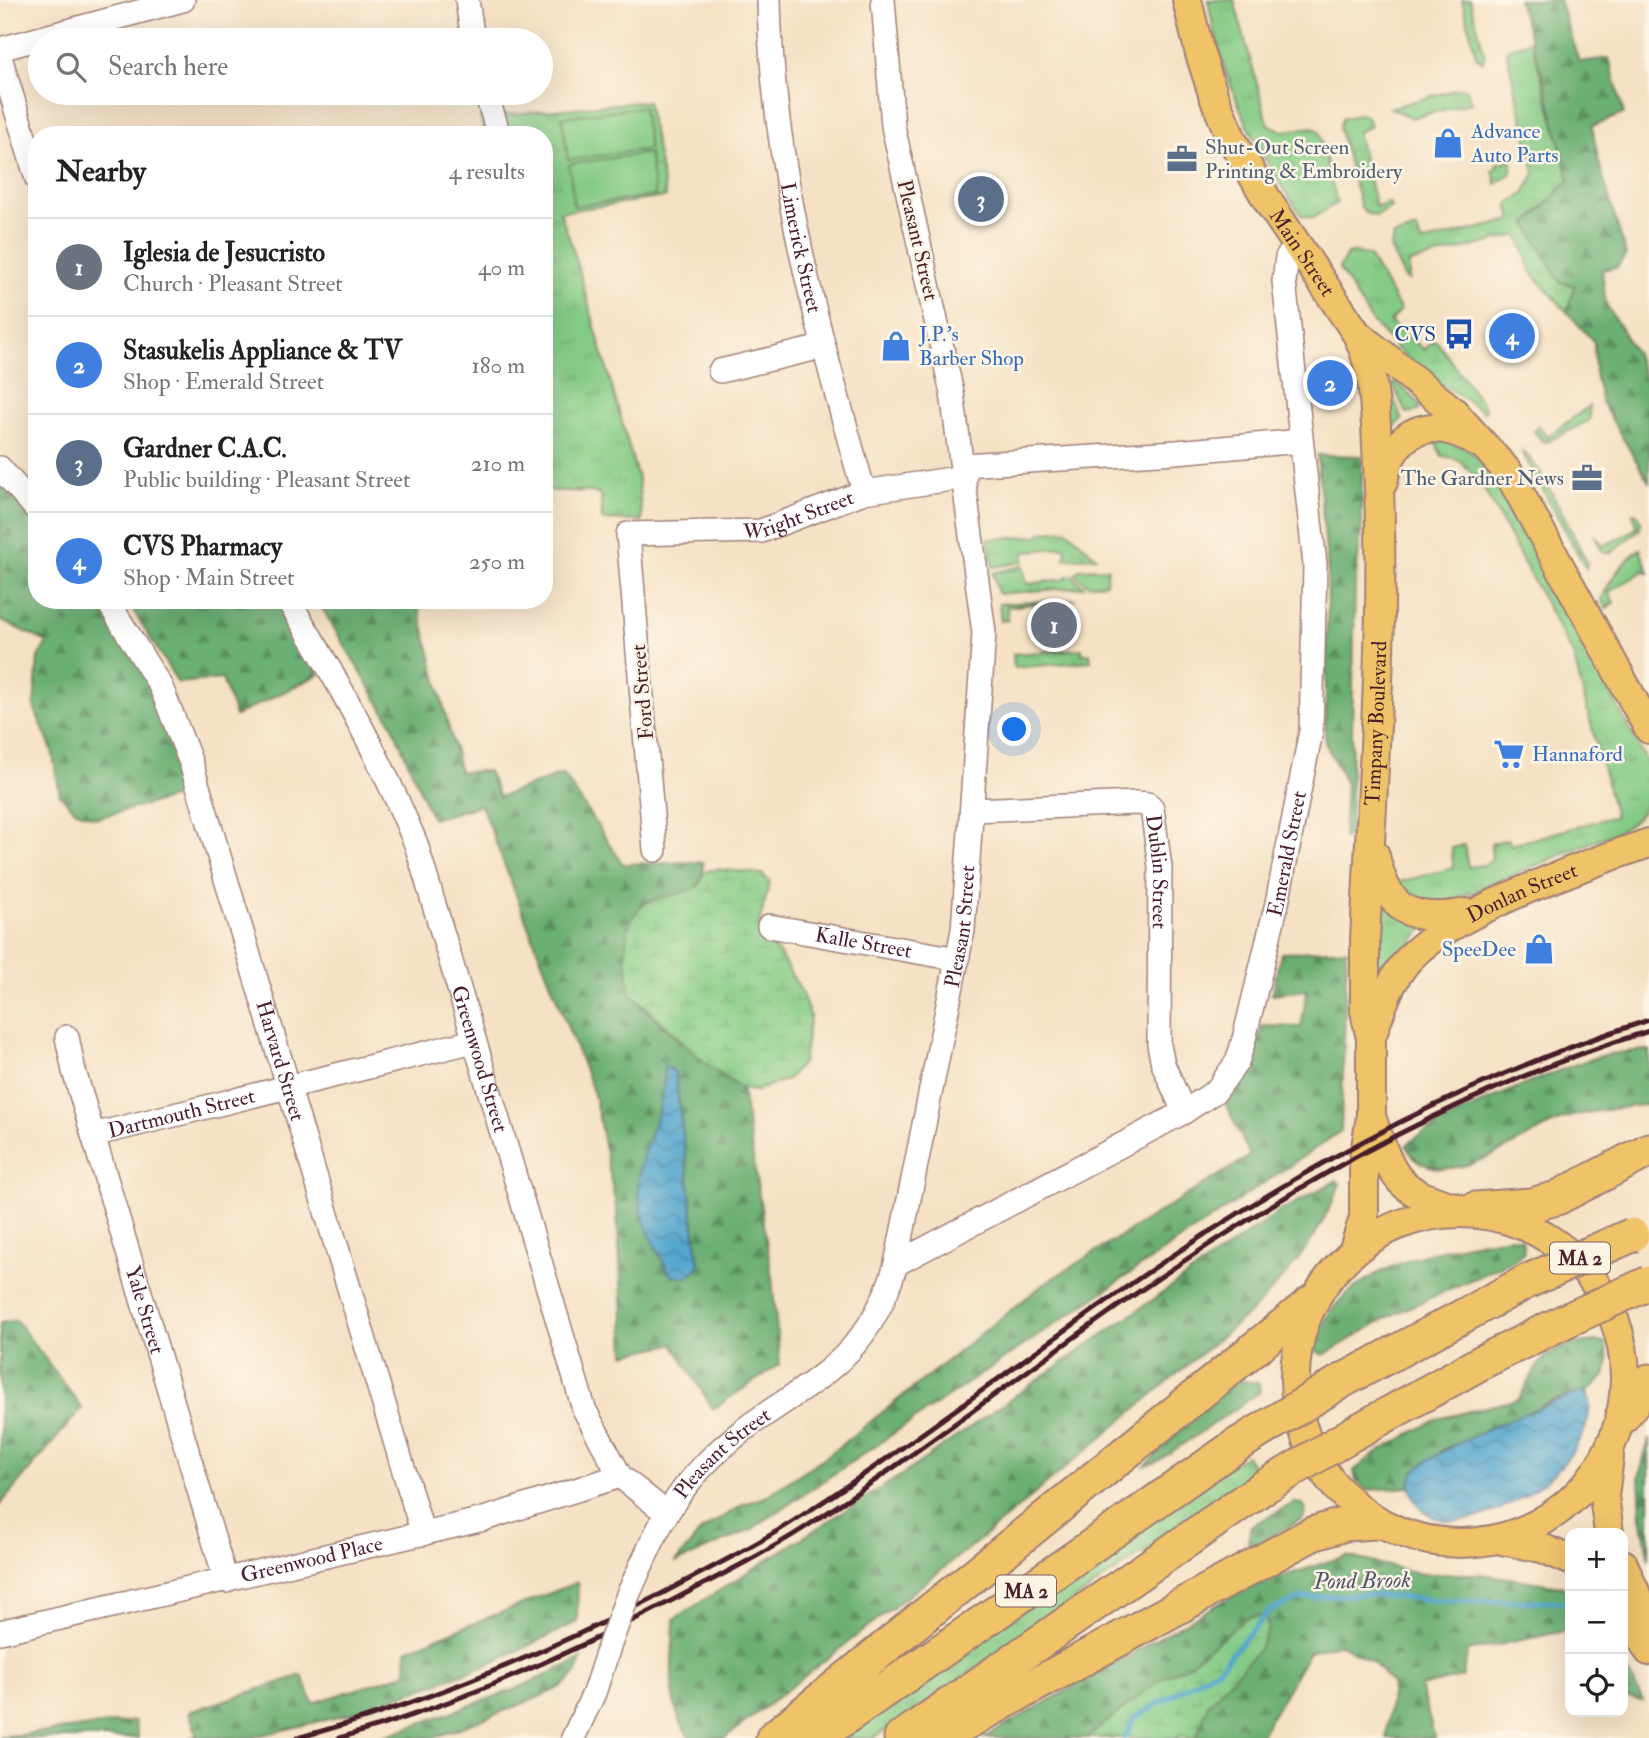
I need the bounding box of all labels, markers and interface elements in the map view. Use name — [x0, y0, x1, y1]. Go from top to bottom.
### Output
search box — [28, 28, 553, 105]
icon: search — [52, 48, 90, 86]
text: Search here — [108, 51, 228, 83]
place label: Advance Auto Parts — [1470, 118, 1559, 169]
shop icon: Advance Auto Parts — [1431, 126, 1465, 160]
place label: Shut-Out Screen Printing & Embroidery — [1205, 134, 1403, 185]
office icon: Shut-Out Screen Printing & Embroidery — [1165, 142, 1199, 176]
text: Nearby — [56, 153, 146, 190]
text: 4 results — [449, 157, 525, 186]
pin: 3 — [958, 173, 1004, 225]
street label: Pleasant Street — [890, 177, 945, 303]
street label: Limerick Street — [774, 180, 828, 316]
street label: Main Street — [1263, 204, 1341, 302]
text: Iglesia de Jesucristo — [123, 237, 325, 269]
text: 1 — [75, 253, 83, 282]
text: 40 m — [478, 253, 525, 282]
text: Church · Pleasant Street — [123, 269, 343, 298]
pin: 4 — [1489, 310, 1535, 362]
bus stop icon: CVS — [1442, 317, 1476, 351]
place label: J.P.'s Barber Shop — [918, 321, 1024, 372]
place label: CVS — [1394, 321, 1436, 348]
shop icon: J.P.'s Barber Shop — [879, 329, 913, 363]
text: Stasukelis Appliance & TV — [123, 335, 402, 367]
text: 2 — [73, 351, 85, 380]
text: 180 m — [472, 351, 525, 380]
pin: 2 — [1307, 357, 1353, 409]
text: Shop · Emerald Street — [123, 367, 324, 396]
text: Gardner C.A.C. — [123, 433, 287, 465]
text: 3 — [75, 449, 83, 478]
text: 210 m — [471, 449, 525, 478]
office icon: The Gardner News — [1570, 461, 1604, 495]
text: Public building · Pleasant Street — [123, 465, 410, 494]
place label: The Gardner News — [1401, 465, 1564, 492]
street label: Wright Street — [741, 484, 858, 545]
text: CVS Pharmacy — [123, 531, 282, 563]
text: 4 — [73, 547, 85, 576]
text: 250 m — [469, 547, 525, 576]
text: Shop · Main Street — [123, 563, 295, 592]
pin: 1 — [1031, 599, 1077, 651]
street label: Timpany Boulevard — [1359, 640, 1393, 806]
street label: Ford Street — [625, 643, 660, 741]
your location — [997, 712, 1031, 746]
supermarket icon: Hannaford — [1492, 737, 1526, 771]
place label: Hannaford — [1532, 741, 1624, 768]
street label: Emerald Street — [1261, 789, 1313, 919]
street label: Dublin Street — [1139, 813, 1173, 929]
street label: Donlan Street — [1462, 857, 1582, 929]
street label: Pleasant Street — [939, 864, 982, 990]
street label: Kalle Street — [813, 921, 914, 965]
shop icon: SpeeDee — [1522, 932, 1556, 966]
place label: SpeeDee — [1442, 936, 1516, 963]
street label: Greenwood Street — [445, 982, 514, 1136]
street label: Harvard Street — [249, 997, 311, 1125]
street label: Dartmouth Street — [105, 1083, 258, 1145]
road number: MA 2 — [1550, 1242, 1610, 1274]
street label: Yale Street — [119, 1263, 171, 1357]
street label: Pleasant Street — [668, 1401, 776, 1504]
map controls — [1565, 1528, 1628, 1717]
button: + — [1565, 1528, 1628, 1591]
street label: Greenwood Place — [238, 1530, 386, 1589]
water label: Pond Brook — [1312, 1565, 1411, 1596]
road number: MA 2 — [996, 1576, 1056, 1606]
button: − — [1565, 1591, 1628, 1654]
button: locate — [1565, 1654, 1628, 1717]

